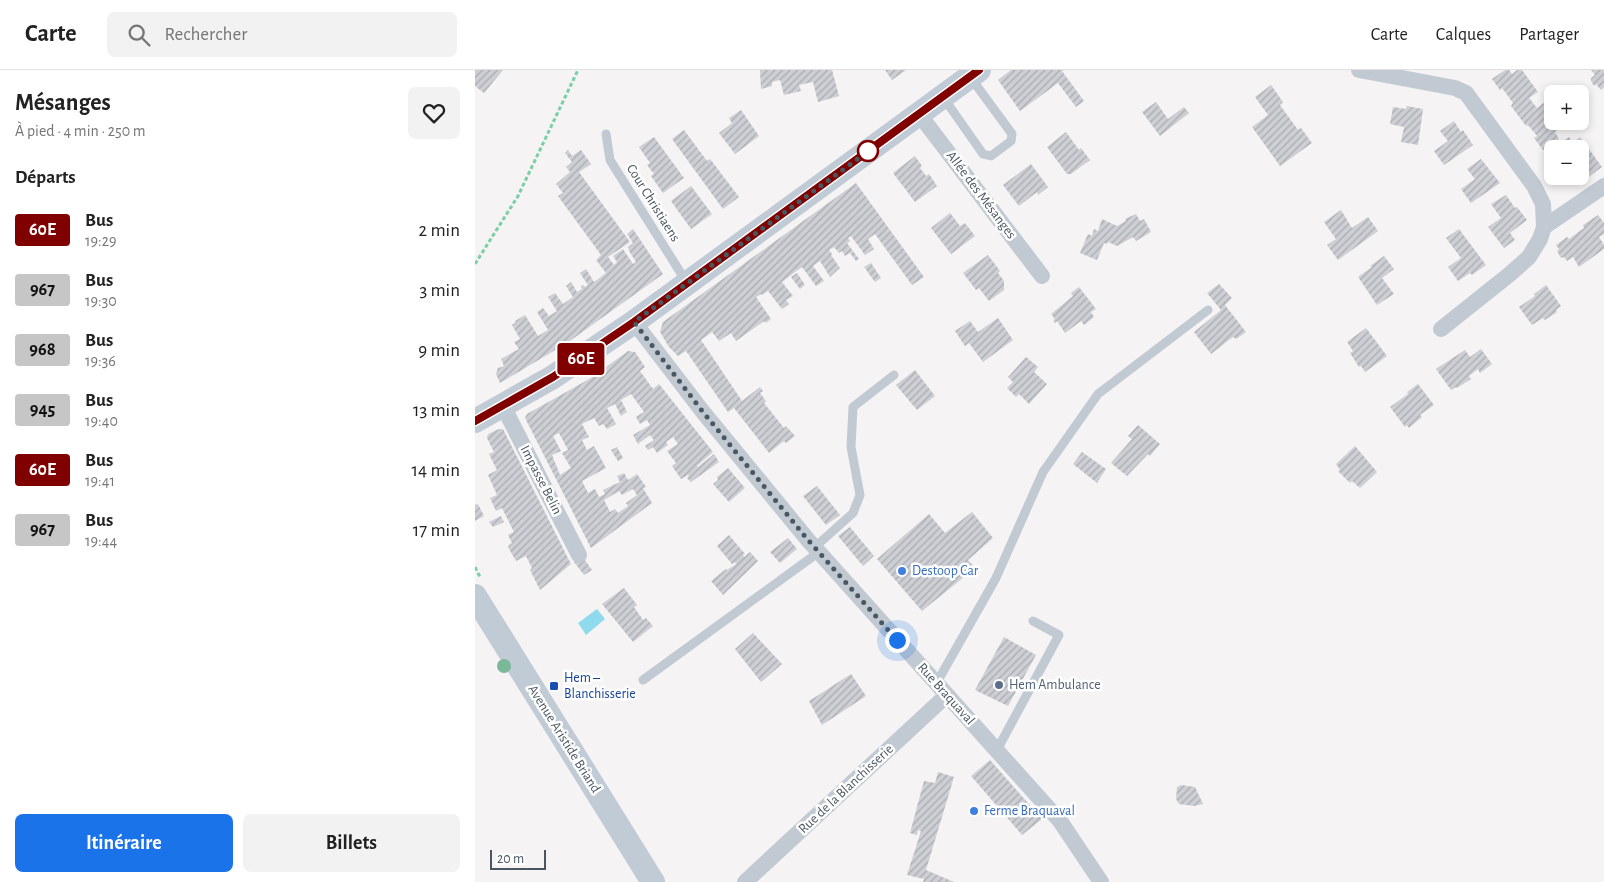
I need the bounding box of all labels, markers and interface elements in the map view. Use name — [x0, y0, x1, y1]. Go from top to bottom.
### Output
search box — [107, 12, 457, 57]
icon: search — [125, 21, 153, 49]
text: Carte — [25, 22, 77, 46]
text: Rechercher — [165, 25, 247, 44]
text: Carte — [1371, 26, 1408, 44]
text: Calques — [1436, 26, 1491, 44]
text: Partager — [1519, 26, 1579, 44]
map controls — [1544, 85, 1589, 185]
button: + — [1544, 85, 1589, 130]
button: heart — [408, 87, 460, 139]
text: Mésanges — [15, 91, 111, 115]
text: À pied · 4 min · 250 m — [15, 123, 146, 139]
unlabelled marker — [857, 140, 879, 162]
button: − — [1544, 140, 1589, 185]
street label: Allée des Mésanges — [944, 149, 1018, 241]
street label: Cour Christiaens — [624, 162, 682, 244]
text: Départs — [15, 168, 76, 187]
text: Bus — [85, 211, 113, 230]
text: 60E — [29, 221, 56, 239]
text: 2 min — [419, 221, 460, 240]
text: 19:29 — [85, 233, 117, 249]
text: Bus — [85, 271, 113, 290]
text: 967 — [30, 281, 55, 299]
text: 3 min — [419, 281, 460, 300]
text: 19:30 — [85, 293, 117, 309]
text: Bus — [85, 331, 113, 350]
text: 968 — [29, 341, 56, 359]
text: 9 min — [418, 341, 460, 360]
line badge: 60E — [552, 343, 610, 375]
text: 60E — [567, 350, 595, 368]
text: 19:36 — [85, 353, 116, 369]
text: Bus — [85, 391, 113, 410]
text: 945 — [30, 401, 55, 419]
text: 13 min — [413, 401, 460, 420]
text: 19:40 — [85, 413, 118, 429]
street label: Impasse Belin — [518, 443, 564, 517]
text: Bus — [85, 451, 113, 470]
text: 60E — [29, 461, 56, 479]
text: 14 min — [412, 461, 460, 480]
text: 19:41 — [85, 473, 115, 489]
text: Bus — [85, 511, 113, 530]
text: 967 — [30, 521, 55, 539]
text: 17 min — [413, 521, 460, 540]
text: 19:44 — [85, 533, 117, 549]
place label: Destoop Car — [912, 564, 979, 578]
marker: Destoop Car — [896, 565, 908, 577]
your location — [885, 628, 910, 653]
street label: Rue Braquaval — [915, 660, 977, 728]
place label: Hem – Blanchisserie — [564, 671, 636, 701]
place label: Hem Ambulance — [1009, 678, 1101, 692]
marker: Hem Ambulance — [993, 679, 1005, 691]
marker: Hem – Blanchisserie — [548, 680, 560, 692]
street label: Avenue Aristide Briand — [525, 683, 603, 795]
street label: Rue de la Blanchisserie — [796, 742, 896, 836]
place label: Ferme Braquaval — [984, 804, 1075, 818]
marker: Ferme Braquaval — [968, 805, 980, 817]
button: Itinéraire — [15, 814, 233, 872]
button: Billets — [243, 814, 460, 872]
scale bar — [490, 847, 546, 870]
text: 20 m — [497, 852, 524, 866]

